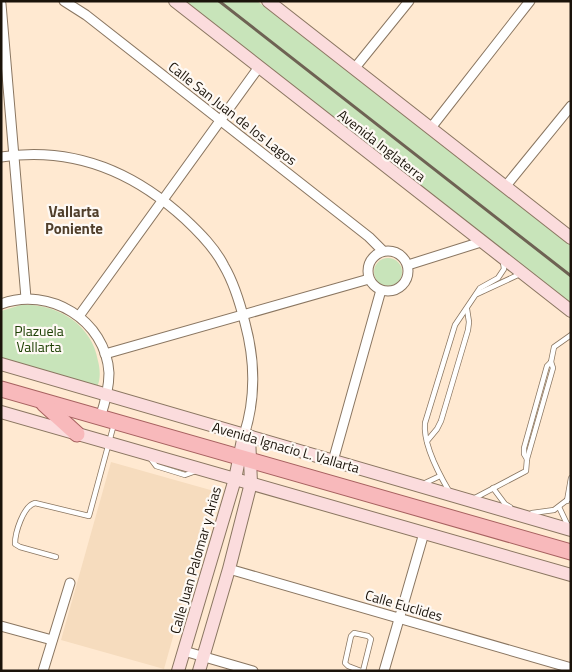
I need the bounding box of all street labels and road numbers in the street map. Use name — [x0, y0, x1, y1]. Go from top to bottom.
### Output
street label: Calle San Juan de los Lagos — [164, 56, 302, 170]
street label: Avenida Inglaterra — [333, 104, 431, 186]
street label: Avenida Ignacio L. Vallarta — [210, 416, 362, 478]
street label: Calle Juan Palomar y Arias — [164, 484, 226, 636]
street label: Calle Euclides — [363, 584, 445, 626]

